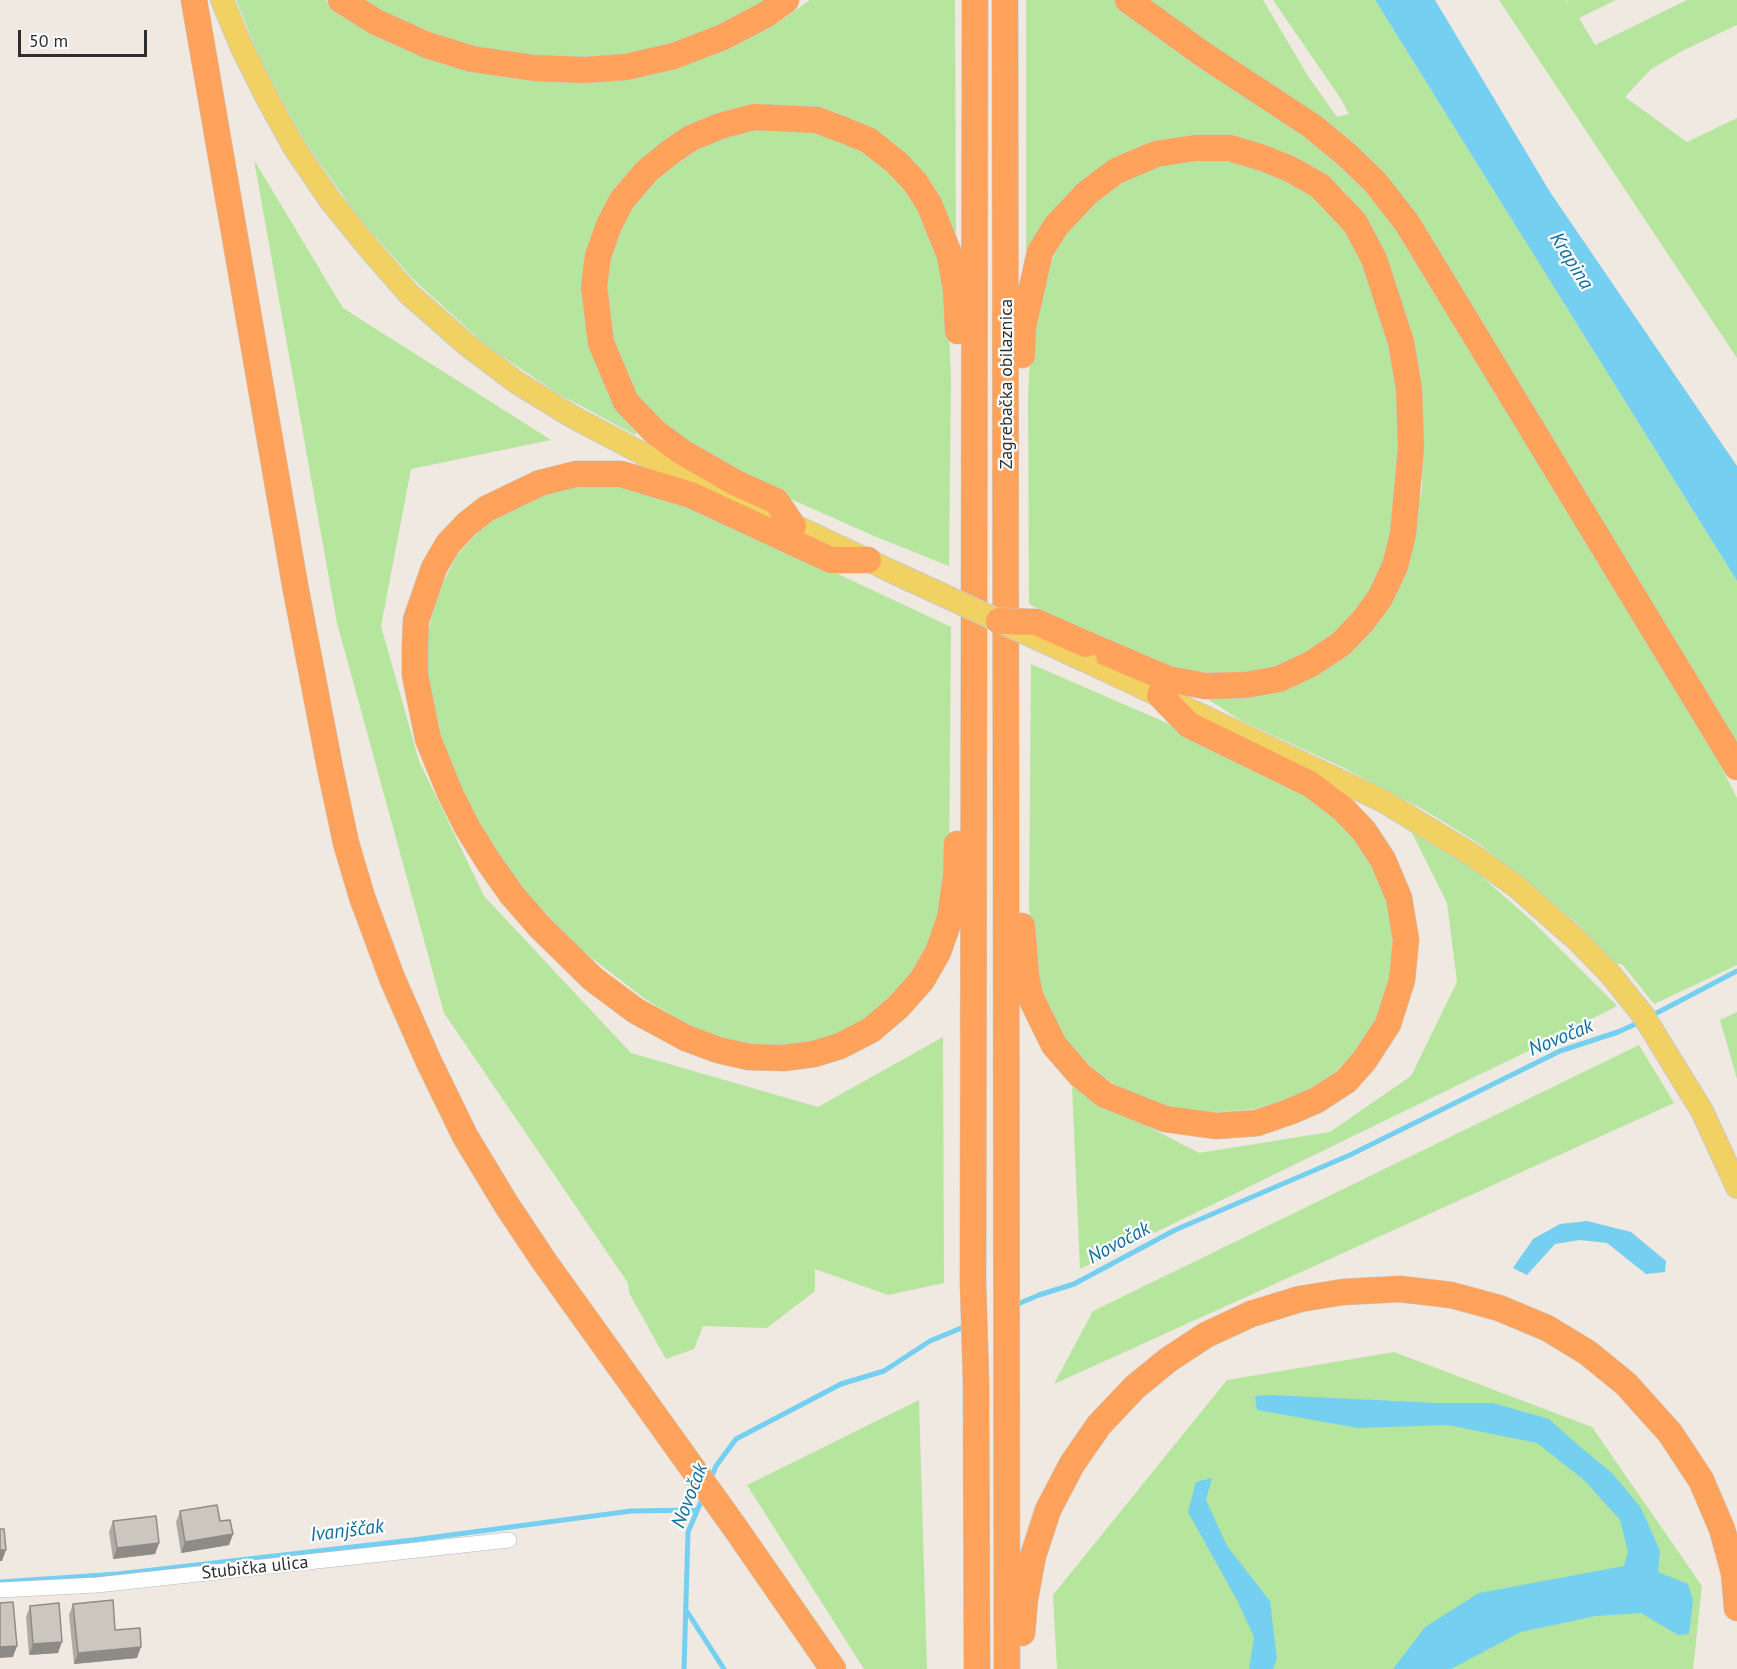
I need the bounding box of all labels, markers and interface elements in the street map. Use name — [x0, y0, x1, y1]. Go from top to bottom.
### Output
scale bar — [21, 18, 150, 56]
text: 50 m — [29, 29, 68, 52]
water label: Krapina — [1544, 228, 1598, 294]
street label: Zagrebačka obilaznica — [996, 299, 1018, 469]
water label: Novočak — [1525, 1014, 1597, 1062]
water label: Novočak — [1084, 1217, 1154, 1269]
water label: Novočak — [667, 1460, 713, 1532]
water label: Ivanjščak — [309, 1515, 385, 1547]
street label: Stubička ulica — [201, 1552, 309, 1584]

